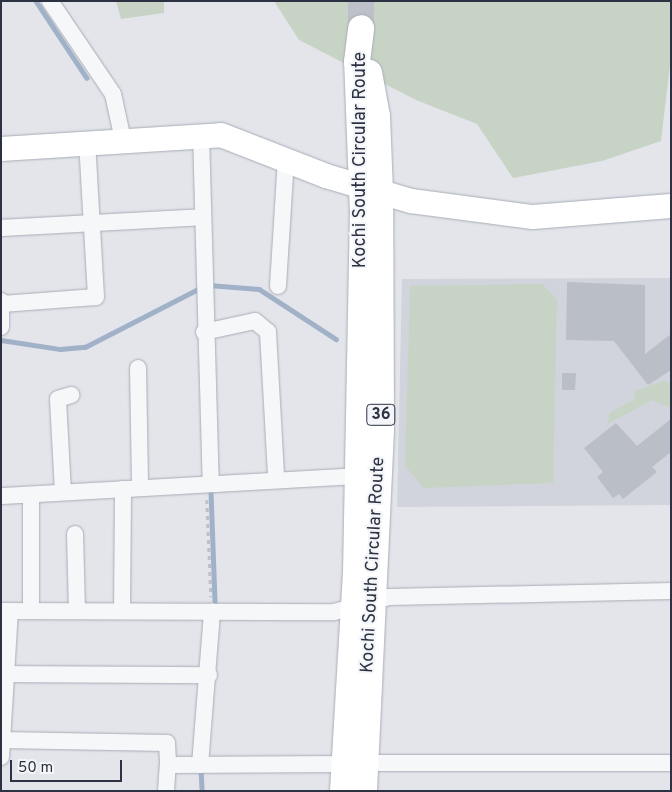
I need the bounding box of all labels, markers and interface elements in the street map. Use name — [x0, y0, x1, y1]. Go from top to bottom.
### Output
street label: Kochi South Circular Route — [350, 52, 372, 268]
road number: 36 — [366, 402, 396, 428]
street label: Kochi South Circular Route — [358, 456, 390, 674]
scale bar — [12, 750, 125, 782]
text: 50 m — [18, 759, 53, 778]

